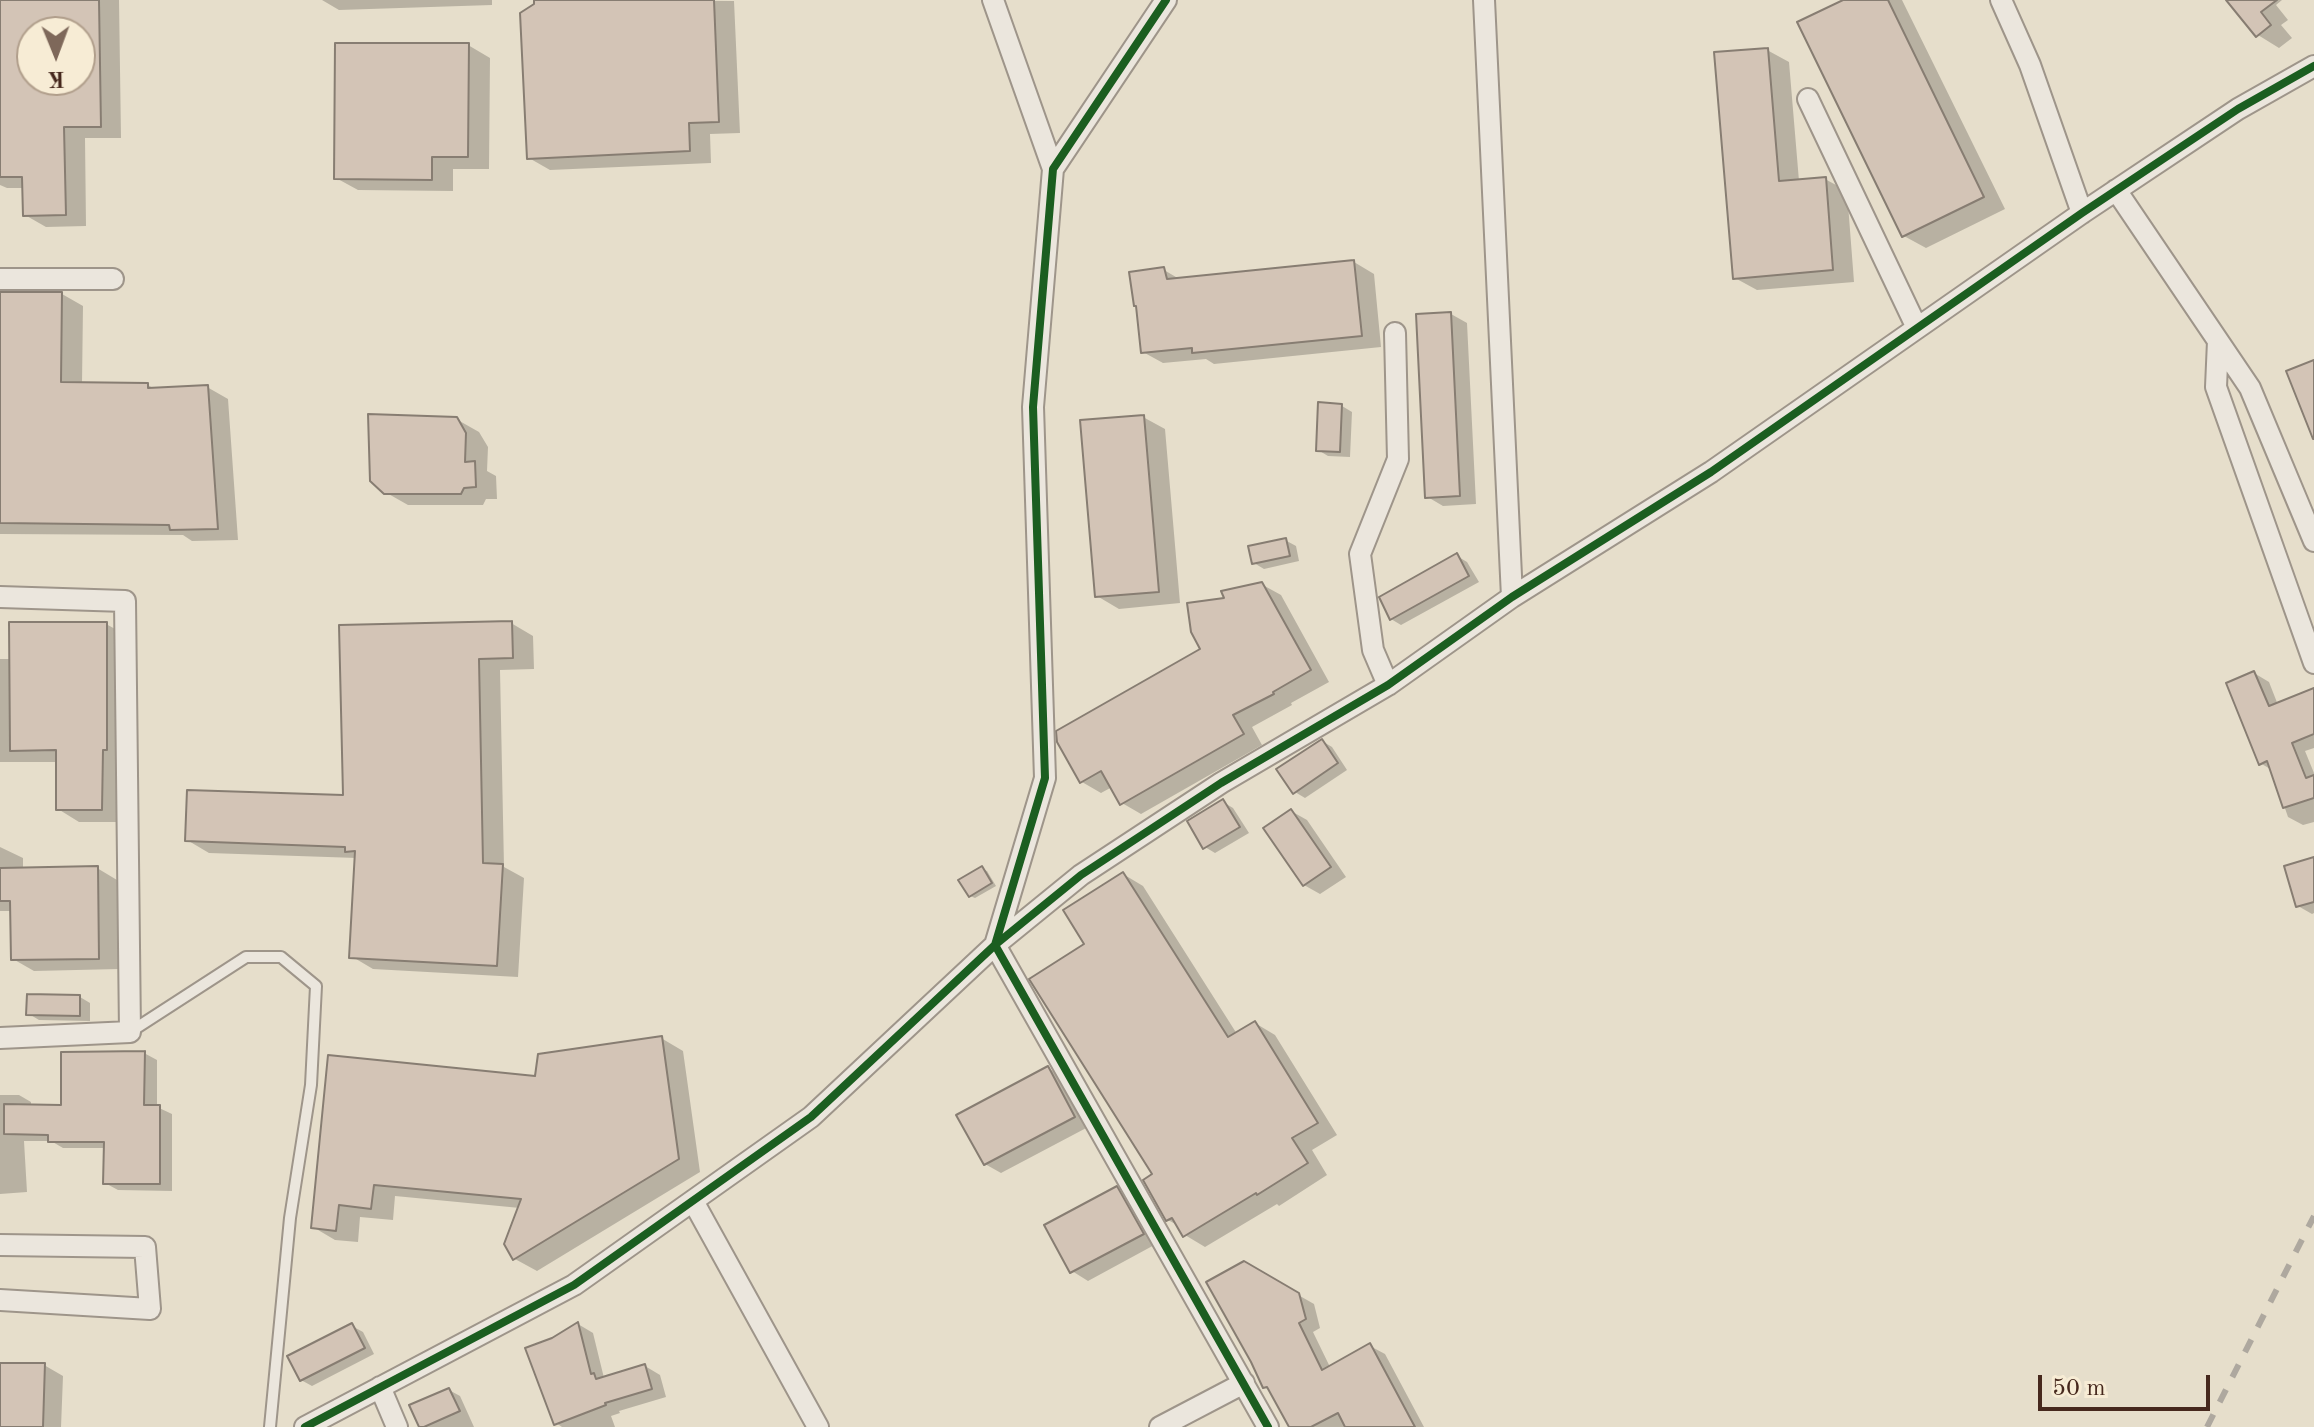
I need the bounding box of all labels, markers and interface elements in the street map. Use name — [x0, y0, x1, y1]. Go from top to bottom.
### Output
north arrow — [16, 16, 96, 96]
text: K — [48, 67, 65, 89]
scale bar — [2042, 1359, 2214, 1409]
text: 50 m — [2052, 1377, 2106, 1401]

